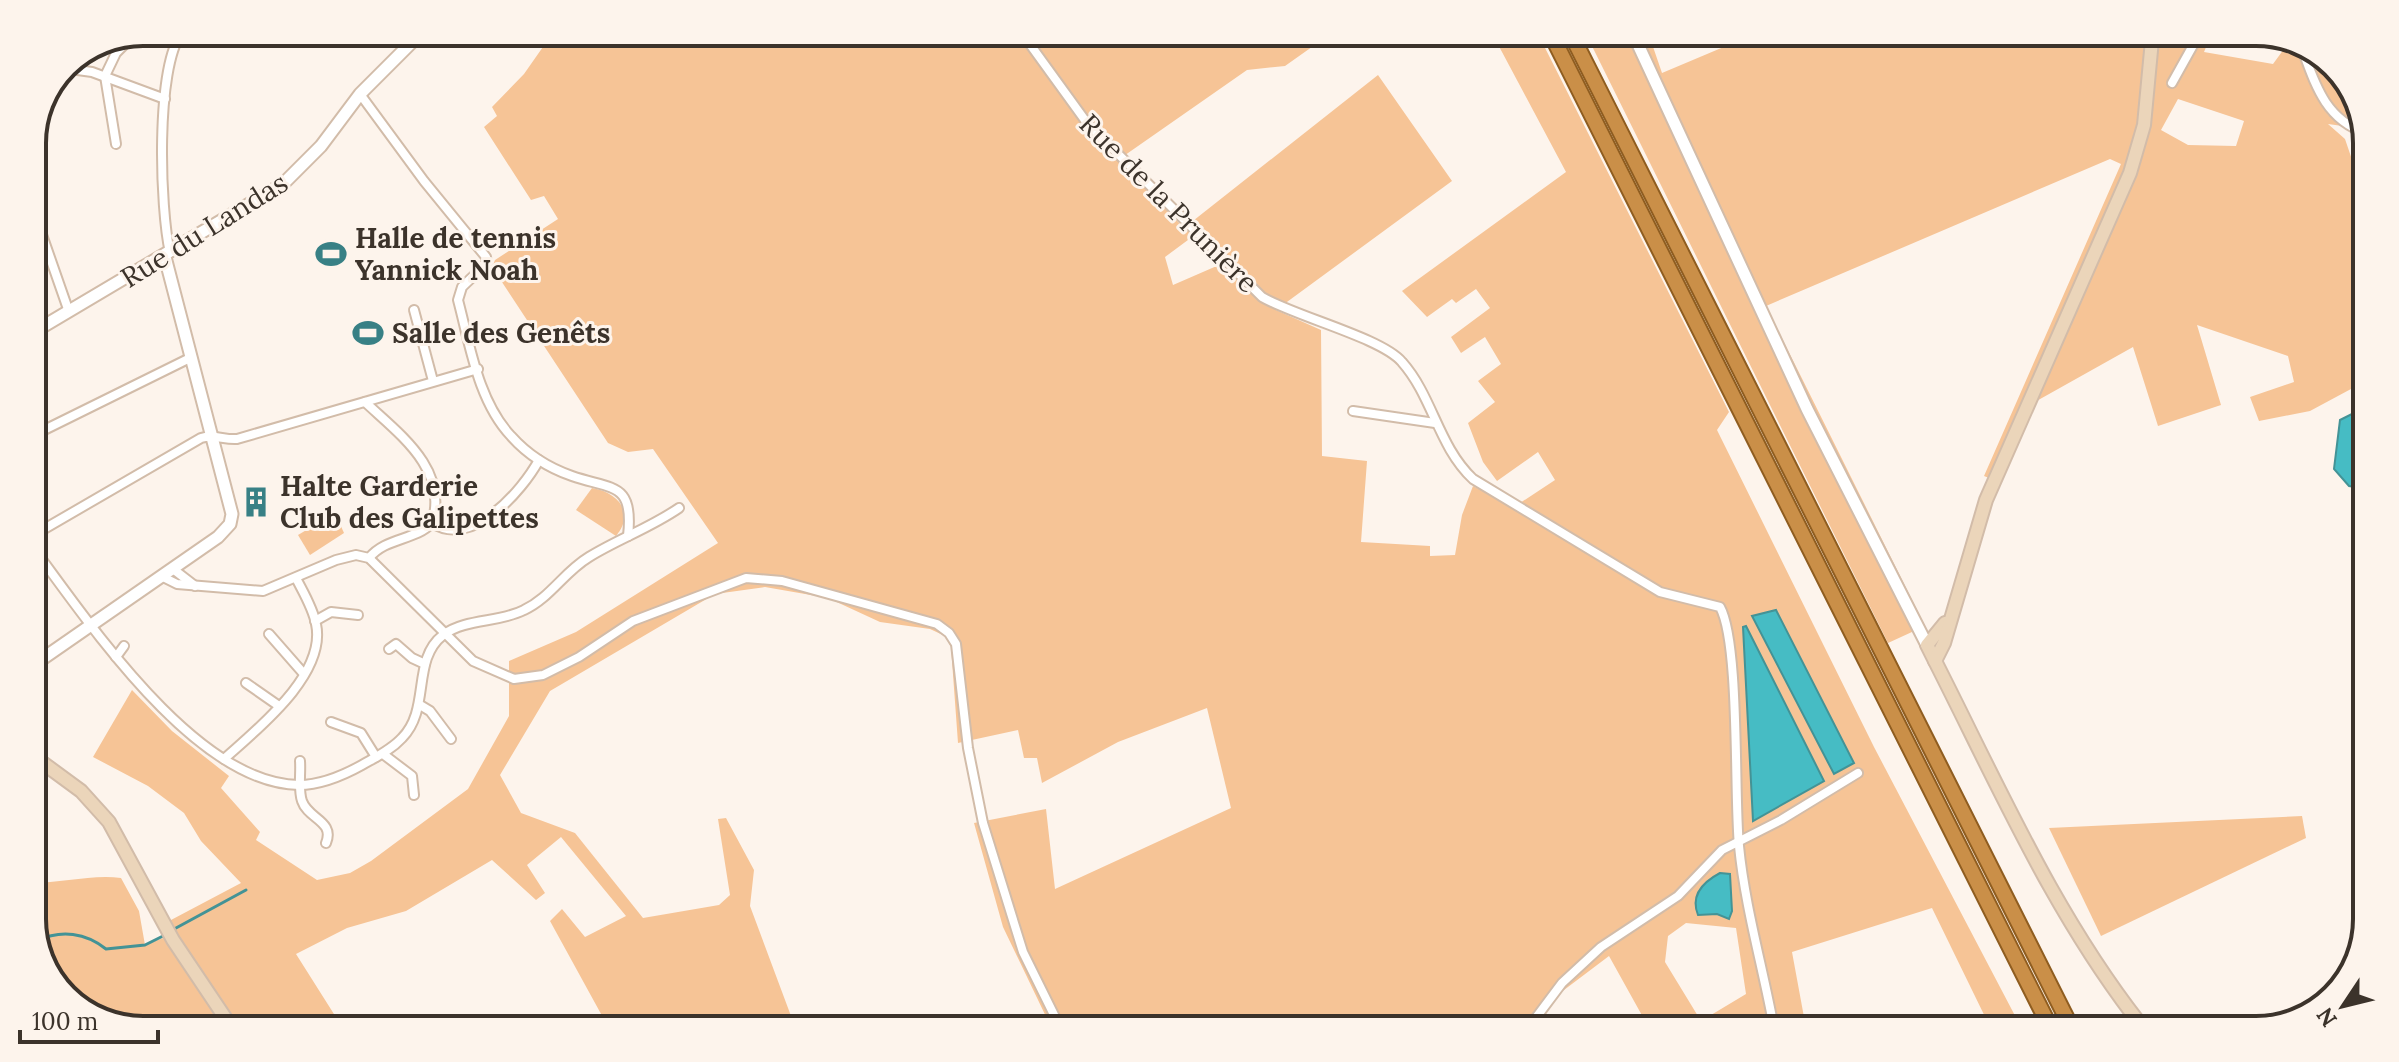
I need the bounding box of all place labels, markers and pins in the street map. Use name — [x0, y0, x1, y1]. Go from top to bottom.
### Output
place label: Halle de tennis Yannick Noah — [355, 220, 556, 288]
sports icon: Halle de tennis Yannick Noah — [314, 237, 348, 271]
place label: Salle des Genêts — [392, 315, 610, 351]
sports icon: Salle des Genêts — [351, 316, 385, 350]
place label: Halte Garderie Club des Galipettes — [280, 468, 539, 536]
building icon: Halte Garderie Club des Galipettes — [239, 485, 273, 519]

